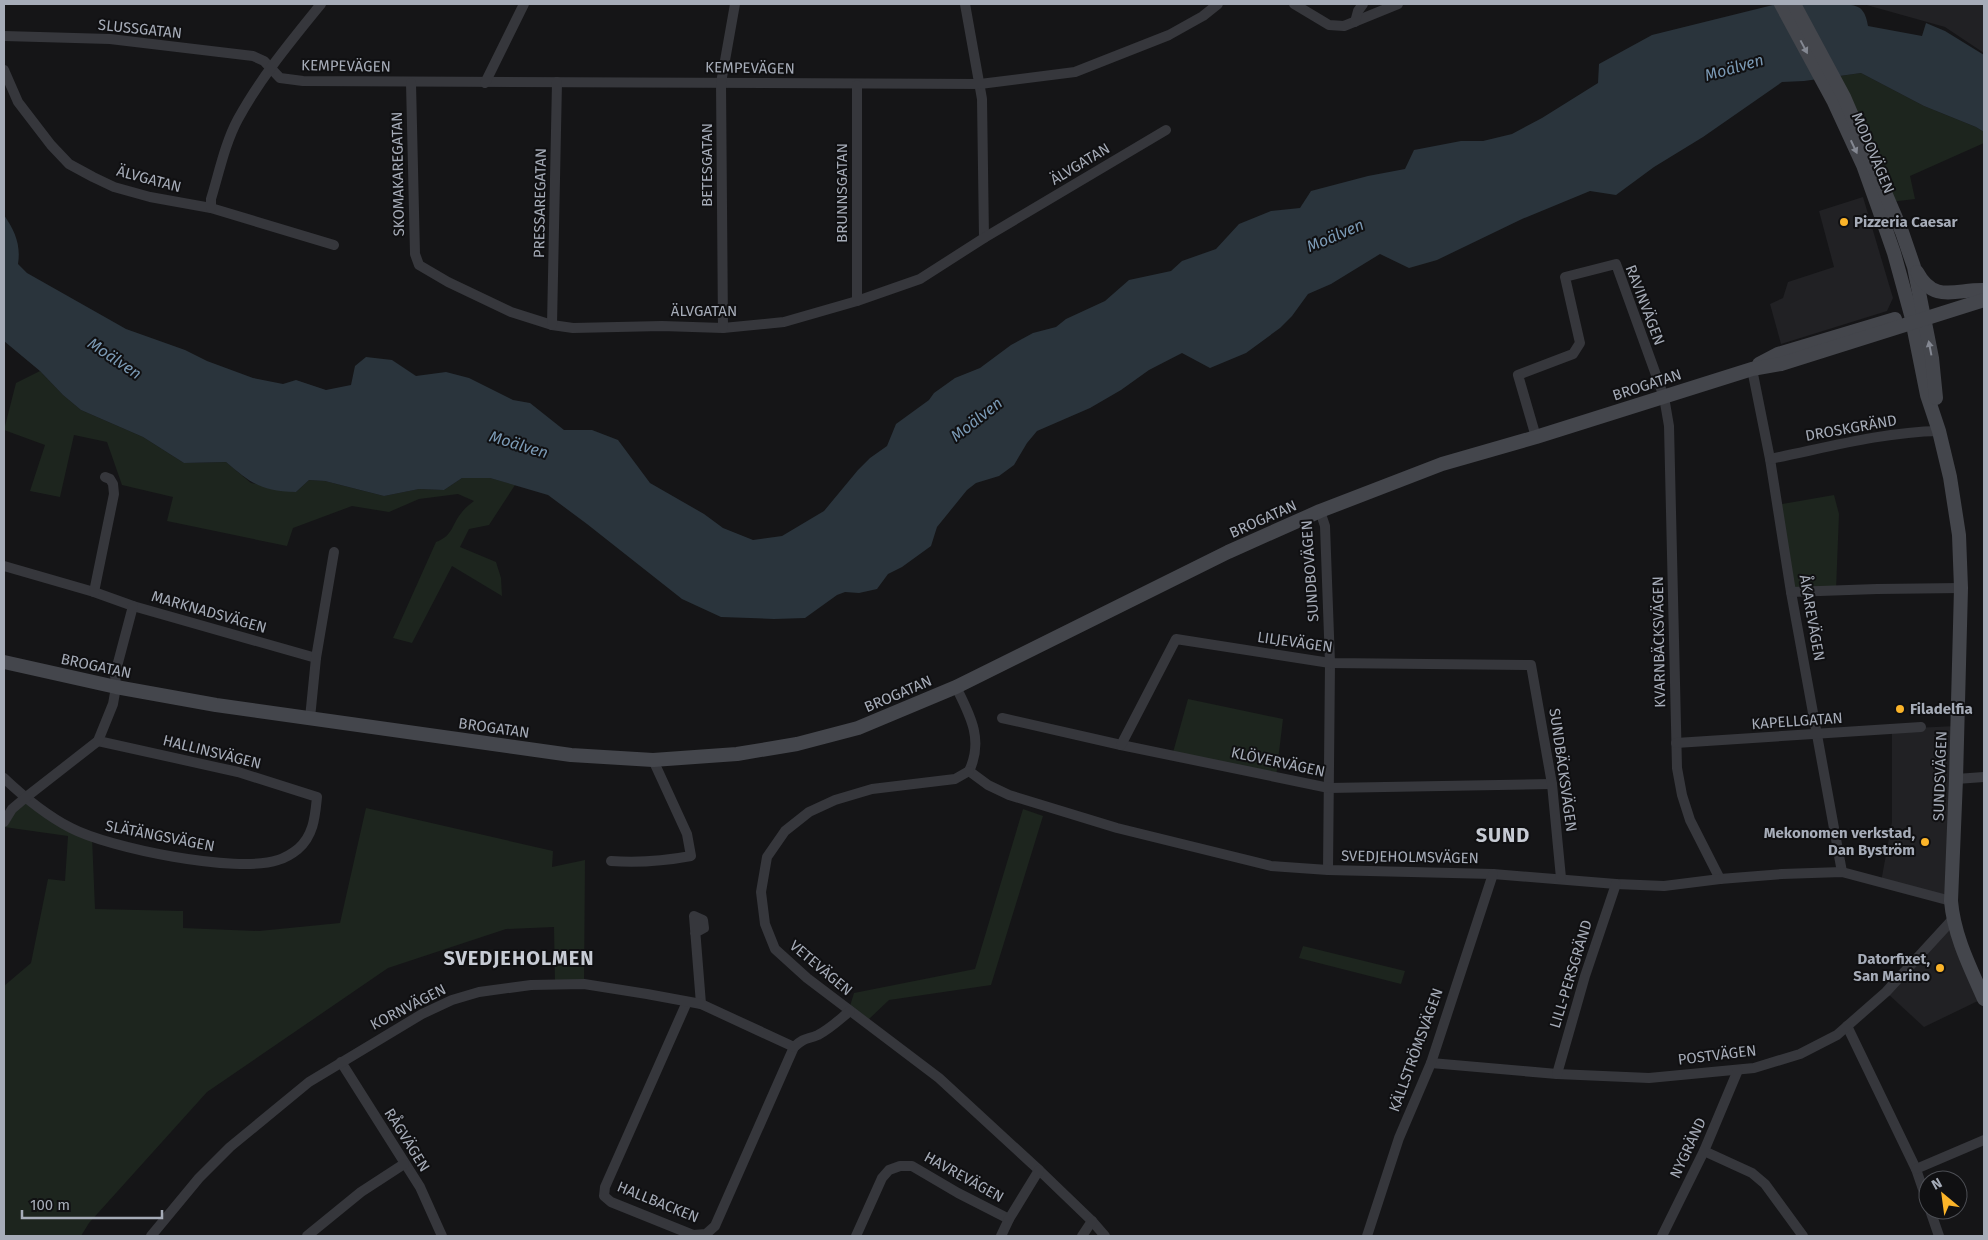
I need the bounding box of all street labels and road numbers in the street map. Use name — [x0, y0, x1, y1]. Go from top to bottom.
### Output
street label: SLUSSGATAN — [97, 16, 183, 42]
street label: KEMPEVÄGEN — [301, 56, 391, 76]
street label: KEMPEVÄGEN — [705, 58, 795, 78]
street label: MODOVÄGEN — [1848, 110, 1898, 196]
street label: SKOMAKAREGATAN — [388, 111, 408, 237]
street label: BETESGATAN — [698, 123, 716, 207]
street label: ÄLVGATAN — [1047, 139, 1113, 189]
street label: BRUNNSGATAN — [833, 143, 851, 243]
street label: PRESSAREGATAN — [530, 148, 550, 258]
street label: ÄLVGATAN — [115, 162, 183, 196]
street label: RAVINVÄGEN — [1621, 262, 1669, 348]
street label: ÄLVGATAN — [671, 302, 737, 320]
street label: BROGATAN — [1610, 365, 1684, 405]
street label: DROSKGRÄND — [1804, 411, 1898, 445]
street label: BROGATAN — [1227, 496, 1299, 542]
street label: SUNDBOVÄGEN — [1297, 520, 1323, 622]
street label: ÅKAREVÄGEN — [1796, 573, 1828, 663]
street label: KVARNBÄCKSVÄGEN — [1649, 576, 1669, 708]
street label: MARKNADSVÄGEN — [149, 587, 269, 637]
street label: LILJEVÄGEN — [1256, 628, 1334, 656]
street label: BROGATAN — [59, 650, 133, 682]
street label: BROGATAN — [862, 672, 934, 716]
street label: SUNDBÄCKSVÄGEN — [1545, 707, 1581, 833]
street label: KAPELLGATAN — [1751, 709, 1843, 733]
street label: BROGATAN — [457, 714, 531, 742]
street label: HALLINSVÄGEN — [161, 731, 263, 773]
street label: SUNDSVÄGEN — [1929, 731, 1951, 821]
street label: KLÖVERVÄGEN — [1229, 743, 1327, 781]
street label: SLÄTÄNGSVÄGEN — [104, 817, 216, 855]
street label: SVEDJEHOLMSVÄGEN — [1341, 847, 1479, 867]
street label: LILL-PERSGRÄND — [1546, 918, 1596, 1030]
street label: VETEVÄGEN — [786, 937, 856, 999]
street label: KORNVÄGEN — [367, 980, 449, 1034]
street label: KÄLLSTRÖMSVÄGEN — [1385, 986, 1447, 1114]
street label: POSTVÄGEN — [1677, 1041, 1757, 1069]
street label: RÅGVÄGEN — [380, 1105, 434, 1175]
street label: NYGRÄND — [1666, 1115, 1710, 1181]
street label: HAVREVÄGEN — [921, 1148, 1007, 1206]
street label: HALLBACKEN — [614, 1177, 702, 1227]

